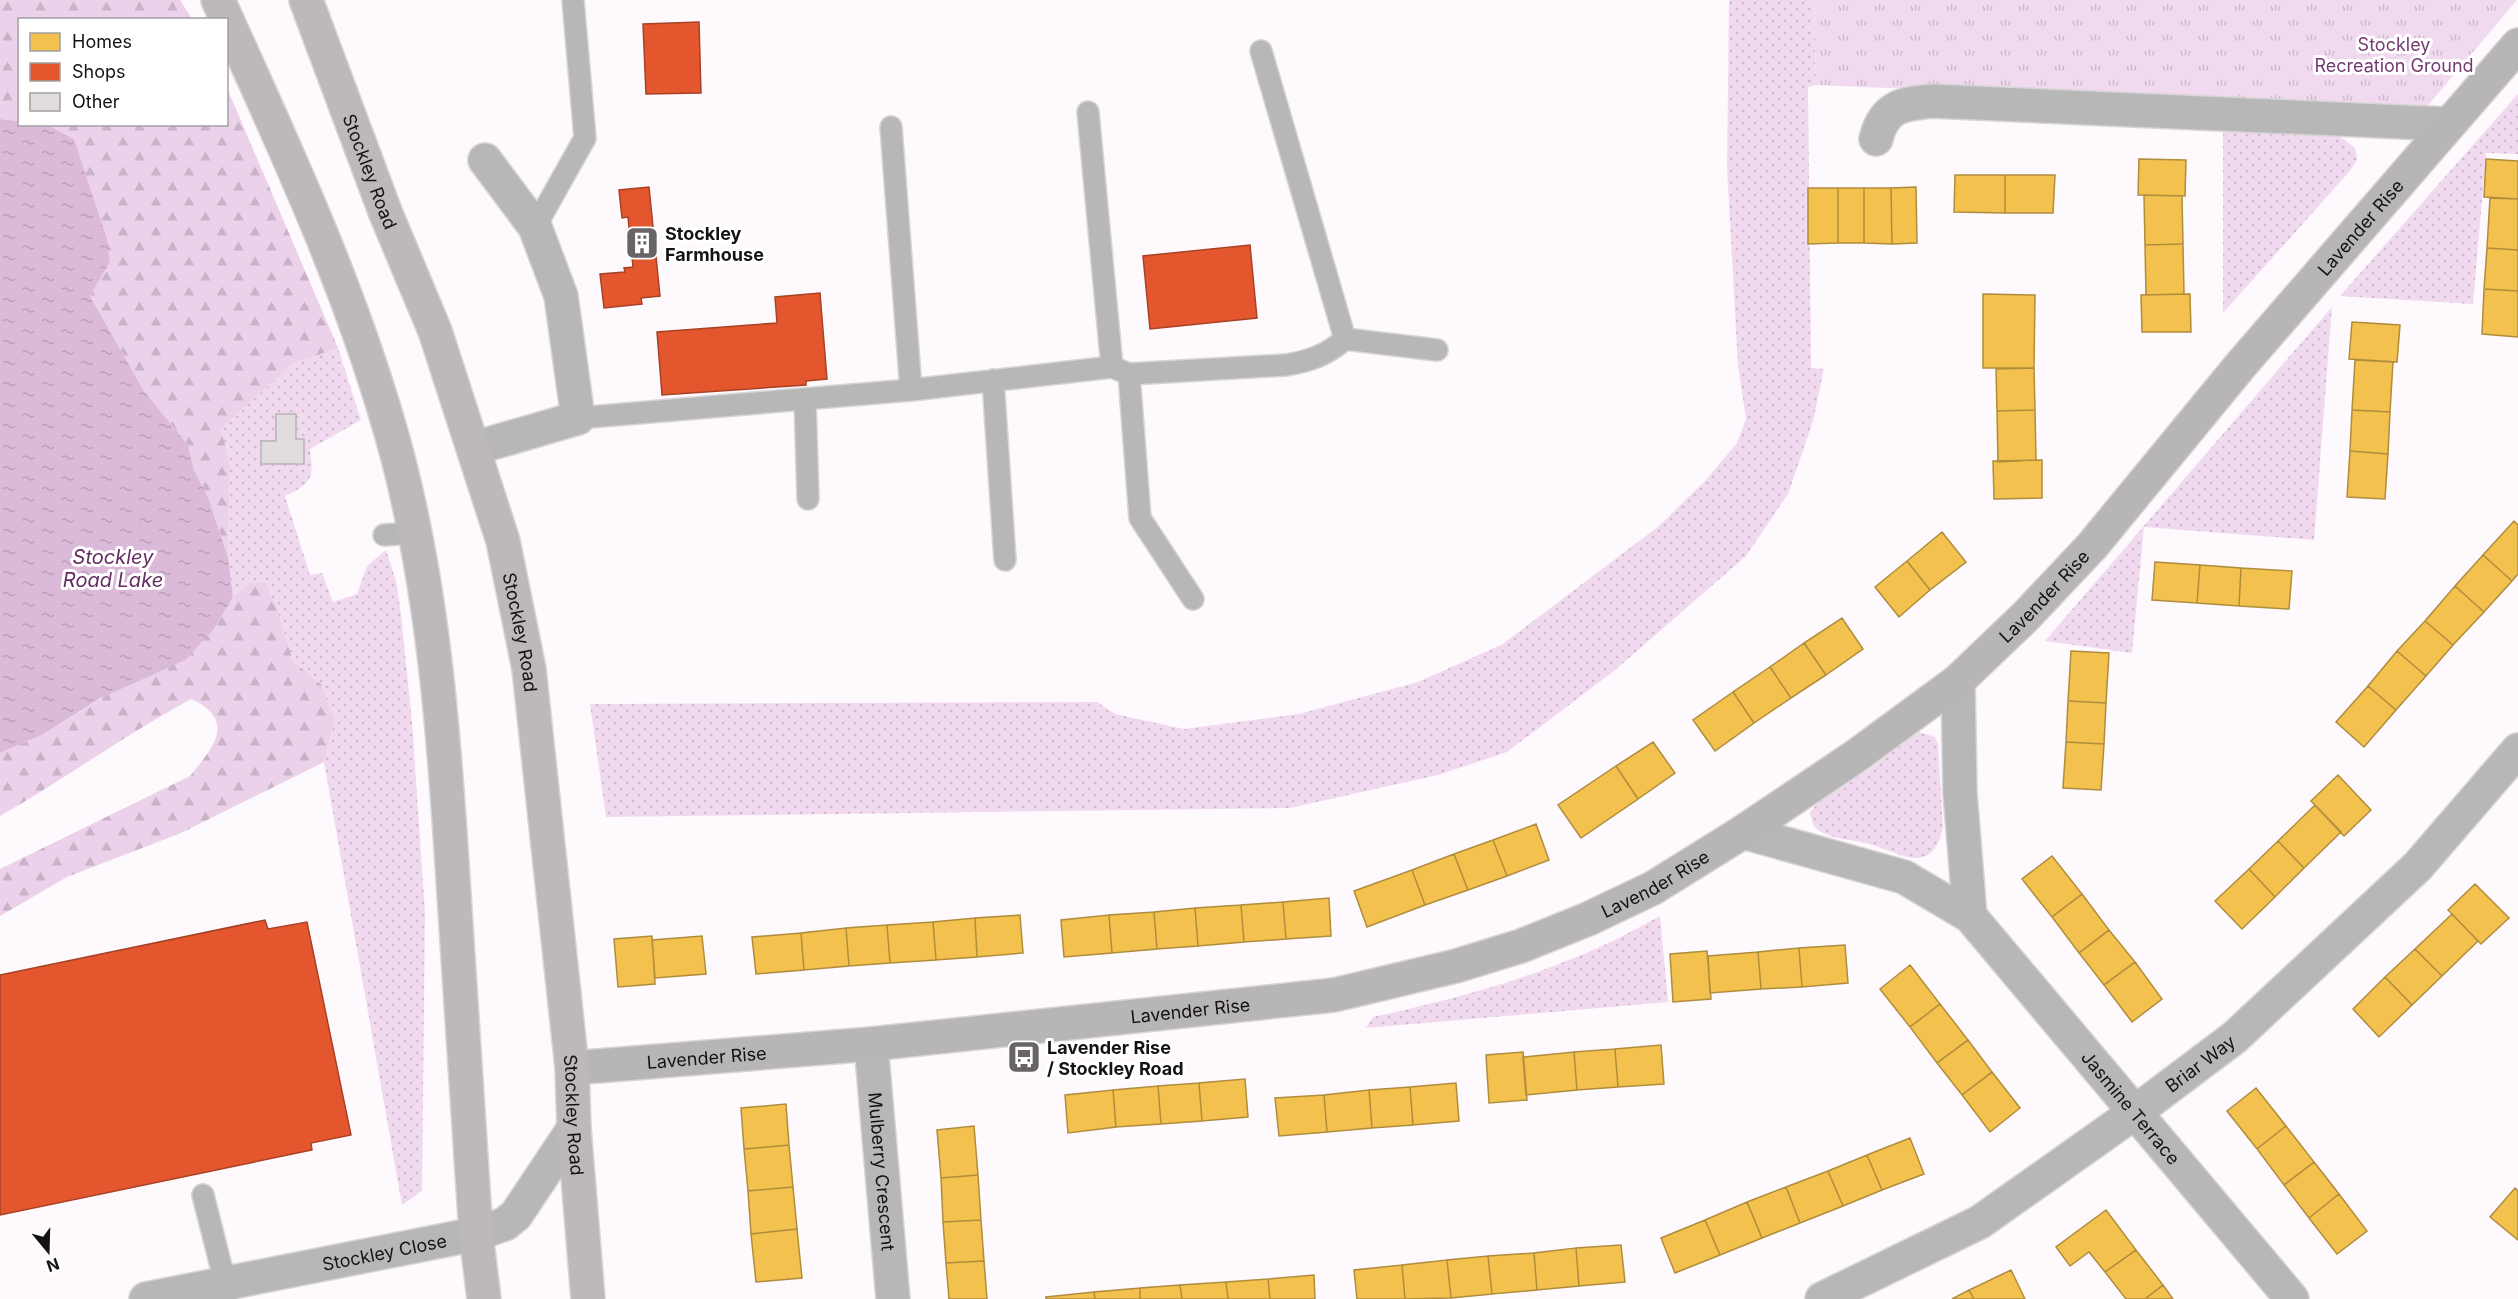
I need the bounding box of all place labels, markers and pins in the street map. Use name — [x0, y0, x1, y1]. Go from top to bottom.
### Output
place label: Stockley Farmhouse — [665, 223, 764, 265]
building icon: Stockley Farmhouse — [624, 225, 660, 261]
place label: Lavender Rise / Stockley Road — [1047, 1037, 1184, 1079]
bus stop icon: Lavender Rise / Stockley Road — [1006, 1039, 1042, 1075]

